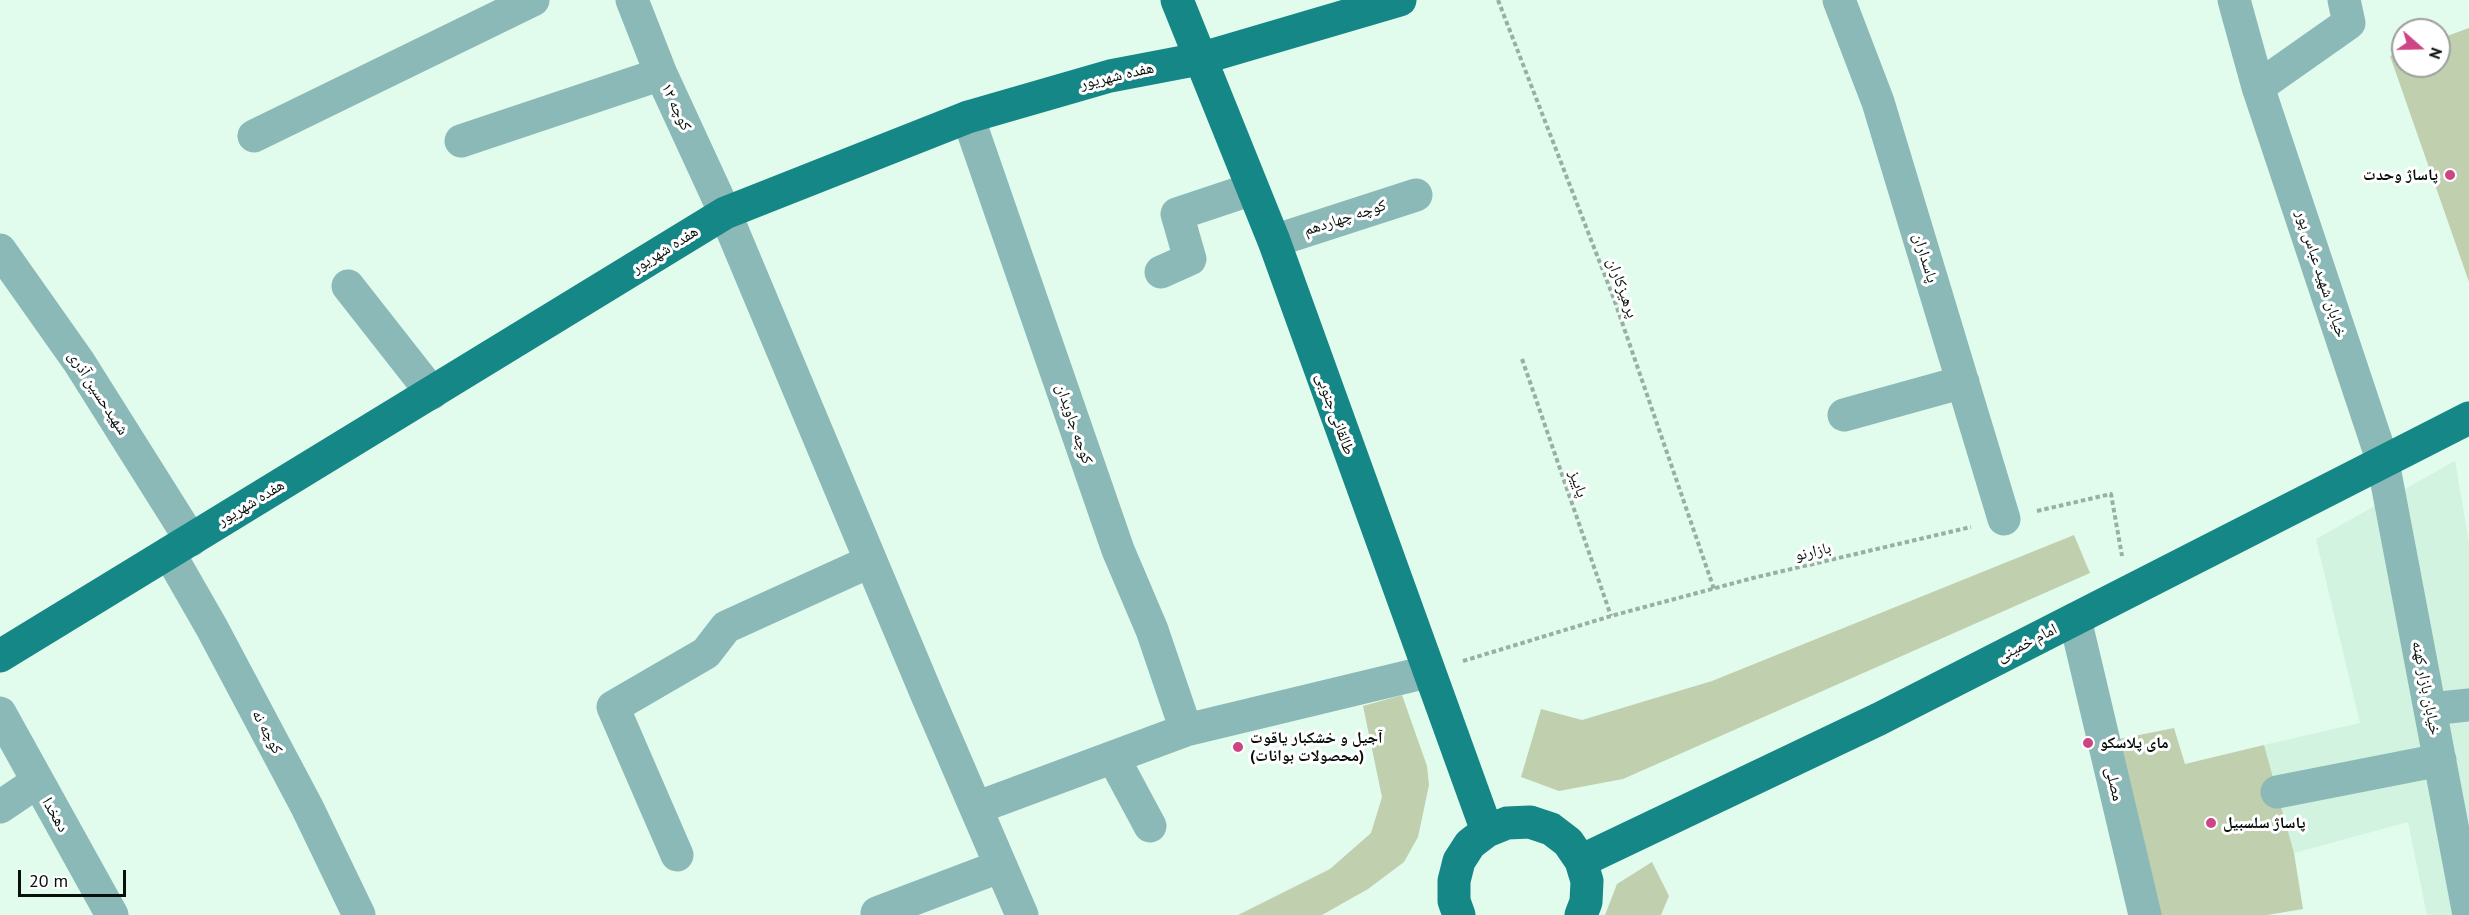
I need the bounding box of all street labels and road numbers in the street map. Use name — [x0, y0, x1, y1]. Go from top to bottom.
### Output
street label: هفده شهریور — [1078, 58, 1156, 94]
street label: کوچه ۱۲ — [657, 80, 695, 134]
street label: کوچه چهاردهم — [1301, 196, 1389, 240]
street label: خیابان شهید عباس پور — [2291, 208, 2351, 340]
street label: هفده شهریور — [628, 222, 702, 278]
street label: پاسداران — [1908, 231, 1942, 285]
street label: پرهیزکاران — [1602, 255, 1642, 321]
street label: شهیدحسین آذری — [64, 347, 132, 439]
street label: طالقانی جنوبی — [1311, 370, 1359, 458]
street label: کوچه جاویدان — [1051, 381, 1097, 467]
street label: پاییز — [1564, 468, 1592, 500]
street label: هفده شهریور — [214, 475, 288, 531]
street label: بازارنو — [1793, 539, 1833, 565]
street label: امام خمینی — [1993, 620, 2061, 666]
street label: خیابان بازار کهنه — [2407, 639, 2445, 737]
street label: کوچه نه — [247, 707, 287, 757]
street label: مصلی — [2101, 765, 2127, 803]
street label: دهخدا — [37, 794, 73, 836]

